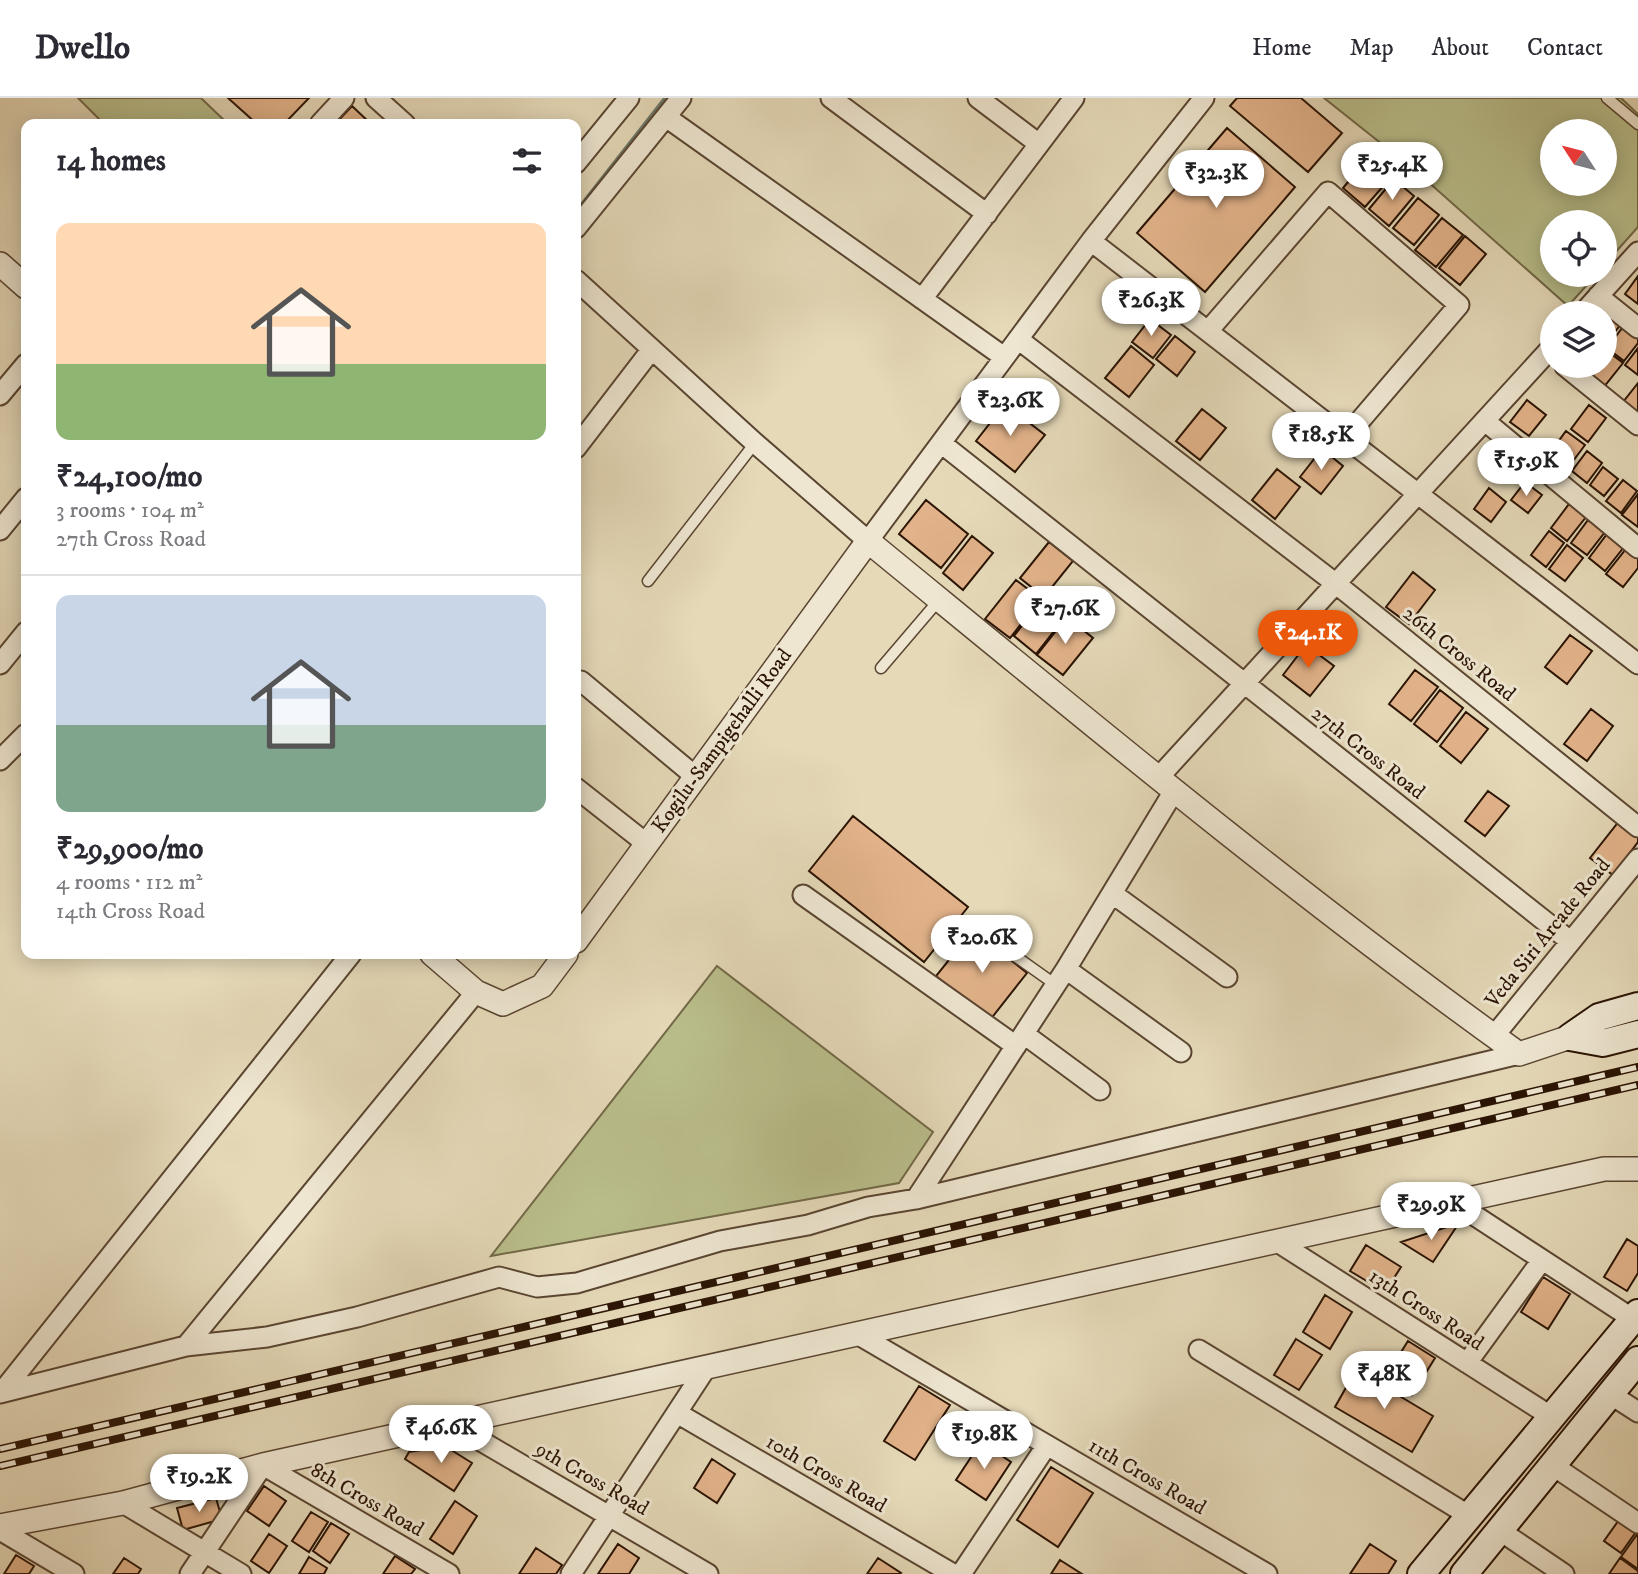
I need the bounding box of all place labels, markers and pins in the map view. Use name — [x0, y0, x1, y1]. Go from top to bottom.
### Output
pin: ₹25.4K — [1335, 142, 1449, 202]
pin: ₹32.3K — [1159, 150, 1273, 210]
pin: ₹26.3K — [1094, 278, 1208, 338]
pin: ₹23.6K — [953, 378, 1067, 438]
pin: ₹18.5K — [1264, 412, 1378, 472]
pin: ₹15.9K — [1469, 438, 1583, 498]
pin: ₹27.6K — [1008, 587, 1122, 646]
pin: ₹24.1K — [1251, 610, 1365, 670]
pin: ₹20.6K — [925, 916, 1039, 975]
pin: ₹29.9K — [1374, 1182, 1488, 1242]
pin: ₹48K — [1343, 1352, 1425, 1411]
pin: ₹46.6K — [384, 1406, 498, 1465]
pin: ₹19.8K — [927, 1412, 1041, 1471]
pin: ₹19.2K — [142, 1454, 256, 1514]

